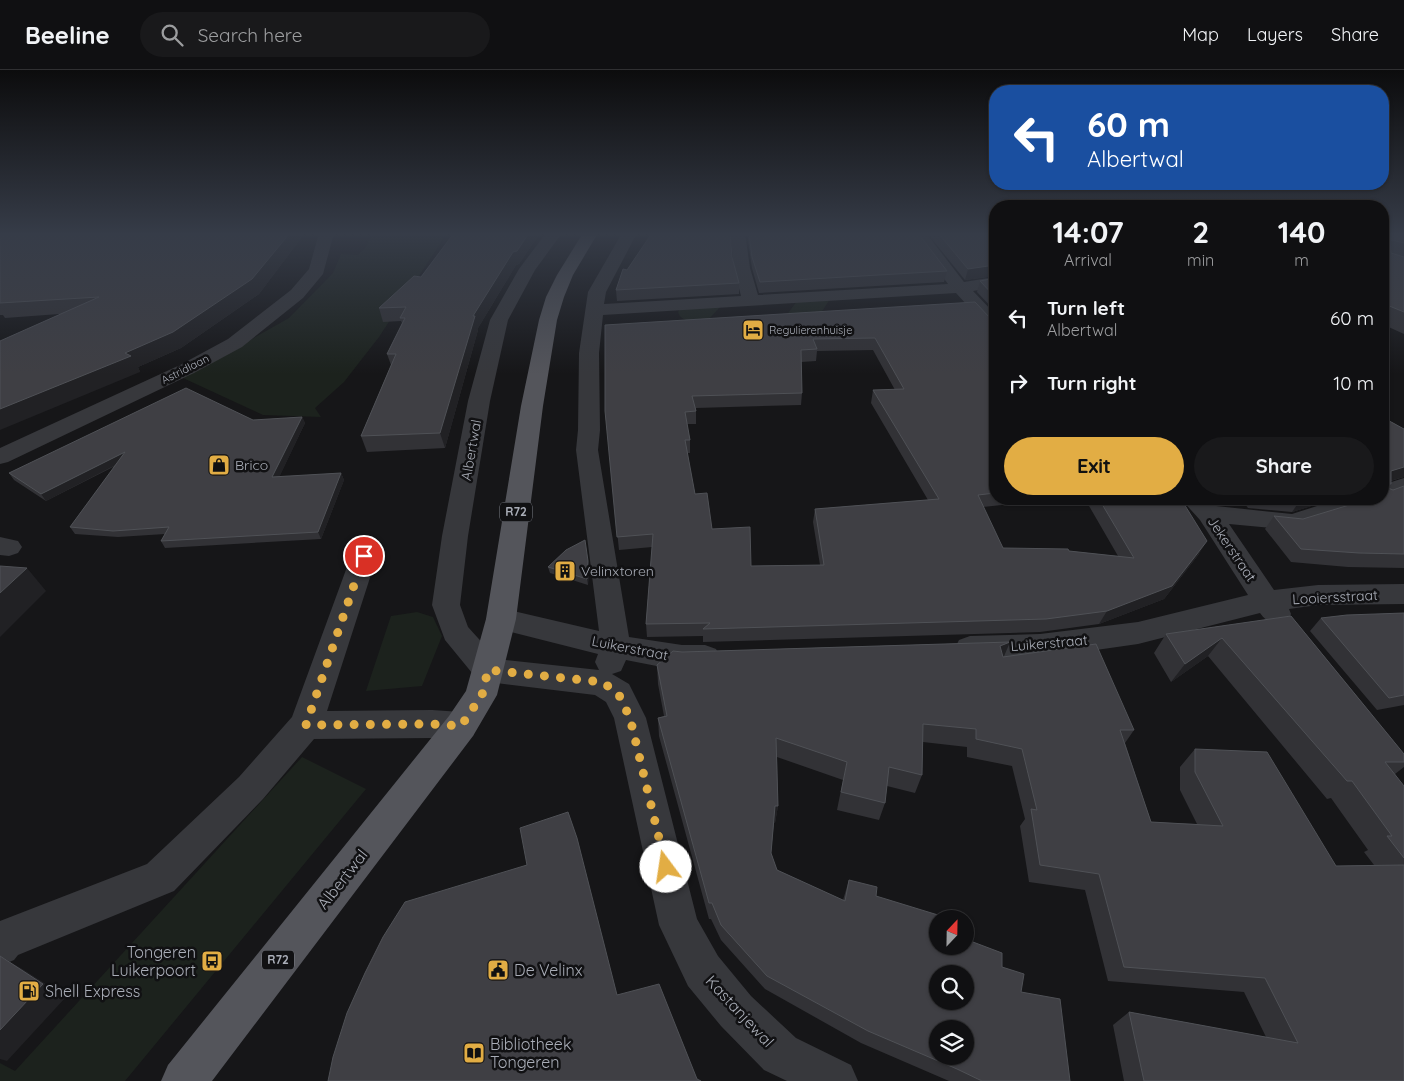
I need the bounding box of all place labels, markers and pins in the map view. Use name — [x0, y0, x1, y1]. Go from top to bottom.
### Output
hotel icon: Regulierenhuisje — [741, 318, 765, 342]
place label: Regulierenhuisje — [769, 323, 852, 337]
shop icon: Brico — [207, 453, 231, 477]
place label: Brico — [235, 456, 268, 474]
pin — [343, 535, 385, 577]
building icon: Velinxtoren — [553, 559, 577, 583]
place label: Velinxtoren — [581, 562, 654, 580]
place label: Tongeren Luikerpoort — [111, 942, 196, 980]
bus stop icon: Tongeren Luikerpoort — [200, 949, 224, 973]
public building icon: De Velinx — [486, 958, 510, 982]
place label: De Velinx — [514, 960, 583, 980]
fuel station icon: Shell Express — [17, 979, 41, 1003]
place label: Shell Express — [45, 981, 140, 1001]
place label: Bibliotheek Tongeren — [490, 1034, 571, 1072]
library icon: Bibliotheek Tongeren — [462, 1041, 486, 1065]

